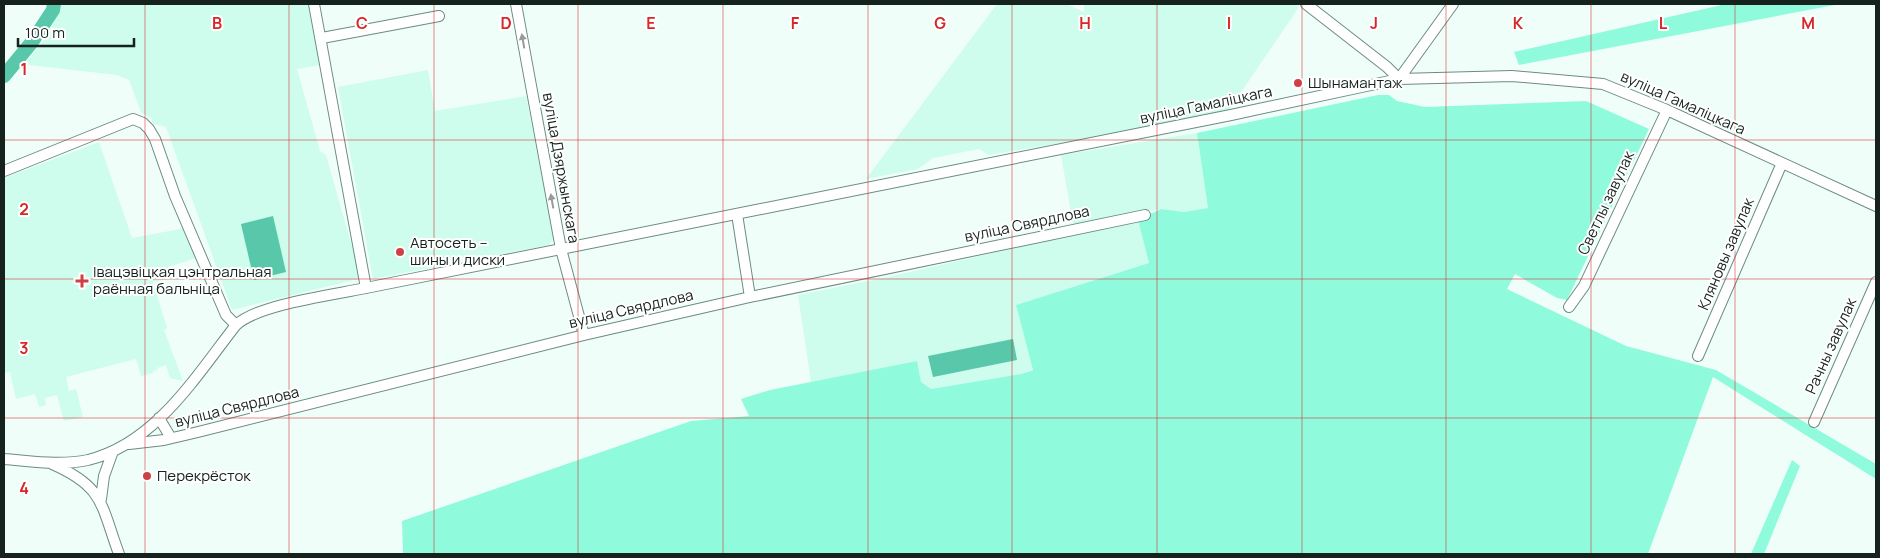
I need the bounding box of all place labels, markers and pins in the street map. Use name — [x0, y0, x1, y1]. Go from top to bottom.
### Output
place label: Шынамантаж — [1308, 72, 1403, 93]
marker: Шынамантаж — [1292, 77, 1304, 89]
place label: Автосеть – шины и диски — [410, 232, 505, 270]
marker: Автосеть – шины и диски — [394, 246, 406, 258]
place label: Івацэвіцкая цэнтральная раённая бальніца — [93, 261, 271, 299]
marker: Івацэвіцкая цэнтральная раённая бальніца — [75, 274, 89, 288]
place label: Перекрёсток — [157, 465, 251, 486]
marker: Перекрёсток — [141, 470, 153, 482]

